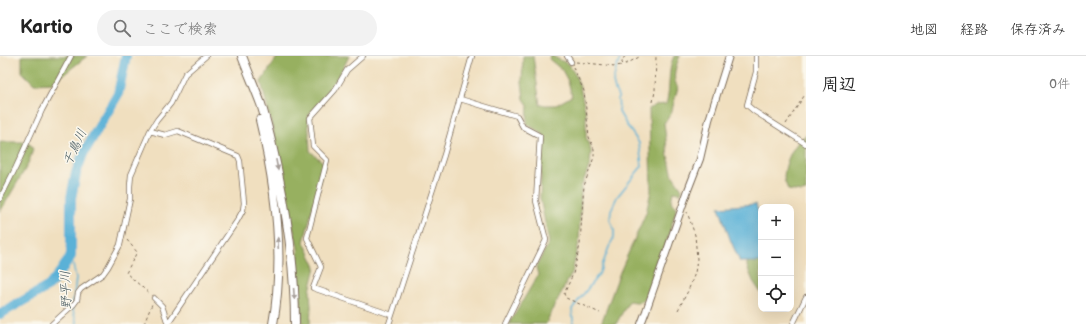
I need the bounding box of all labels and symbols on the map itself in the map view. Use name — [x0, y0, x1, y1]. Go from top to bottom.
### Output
water label: 千鳥川 — [59, 126, 90, 168]
one-way arrow — [274, 159, 280, 171]
one-way arrow — [274, 237, 281, 249]
water label: 野平川 — [57, 270, 75, 310]
one-way arrow — [291, 288, 298, 300]

